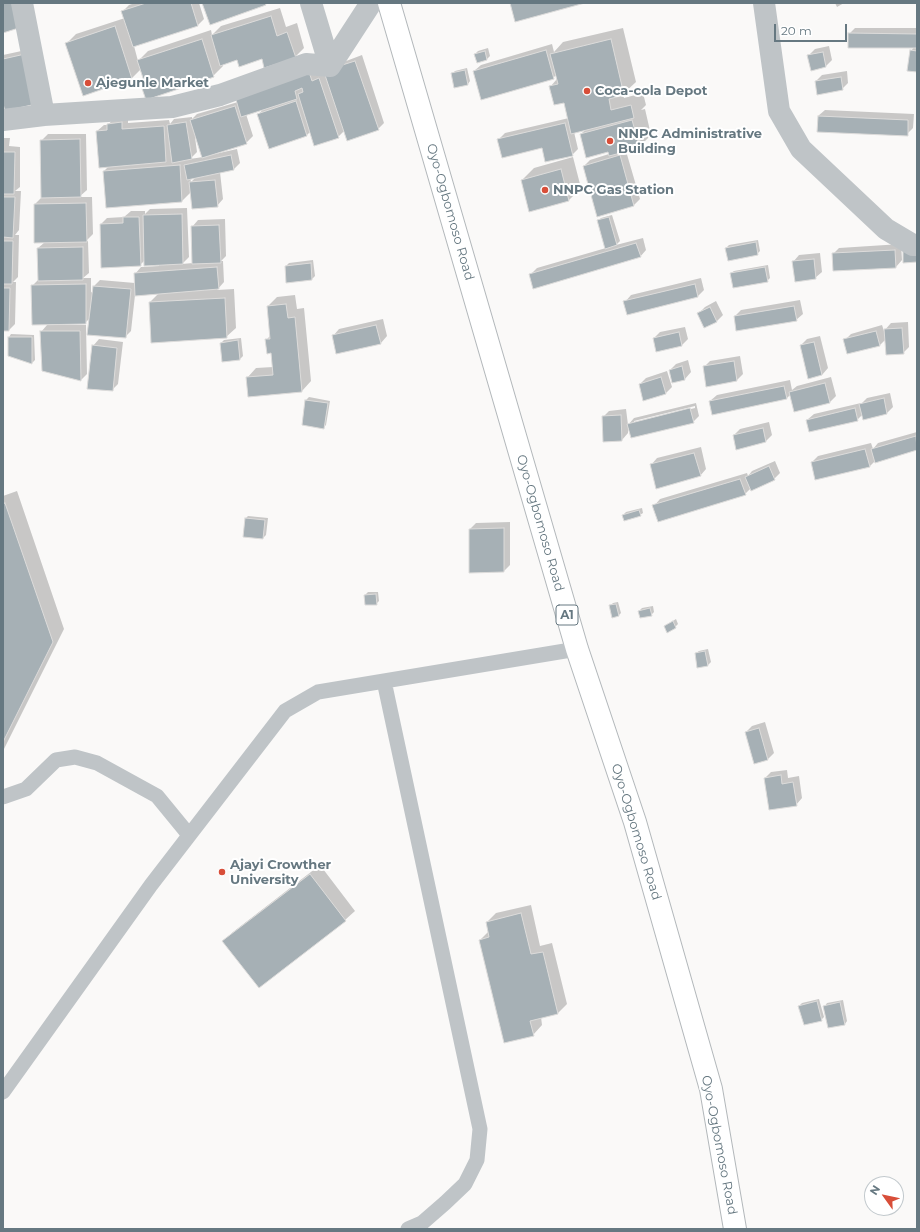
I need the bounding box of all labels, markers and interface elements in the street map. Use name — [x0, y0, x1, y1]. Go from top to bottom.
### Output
scale bar — [776, 16, 849, 42]
text: 20 m — [781, 23, 812, 38]
place label: Ajegunle Market — [96, 75, 209, 91]
marker: Ajegunle Market — [83, 78, 93, 88]
place label: Coca-cola Depot — [595, 83, 707, 99]
marker: Coca-cola Depot — [582, 86, 592, 96]
place label: NNPC Administrative Building — [618, 126, 762, 157]
marker: NNPC Administrative Building — [605, 136, 615, 146]
street label: Oyo-Ogbomoso Road — [423, 142, 477, 282]
place label: NNPC Gas Station — [553, 182, 674, 198]
marker: NNPC Gas Station — [540, 185, 550, 195]
street label: Oyo-Ogbomoso Road — [513, 453, 567, 593]
road number: A1 — [556, 605, 578, 625]
street label: Oyo-Ogbomoso Road — [608, 762, 664, 902]
place label: Ajayi Crowther University — [230, 857, 331, 888]
marker: Ajayi Crowther University — [217, 867, 227, 877]
street label: Oyo-Ogbomoso Road — [698, 1074, 740, 1216]
north arrow — [864, 1176, 904, 1216]
text: N — [866, 1182, 883, 1198]

